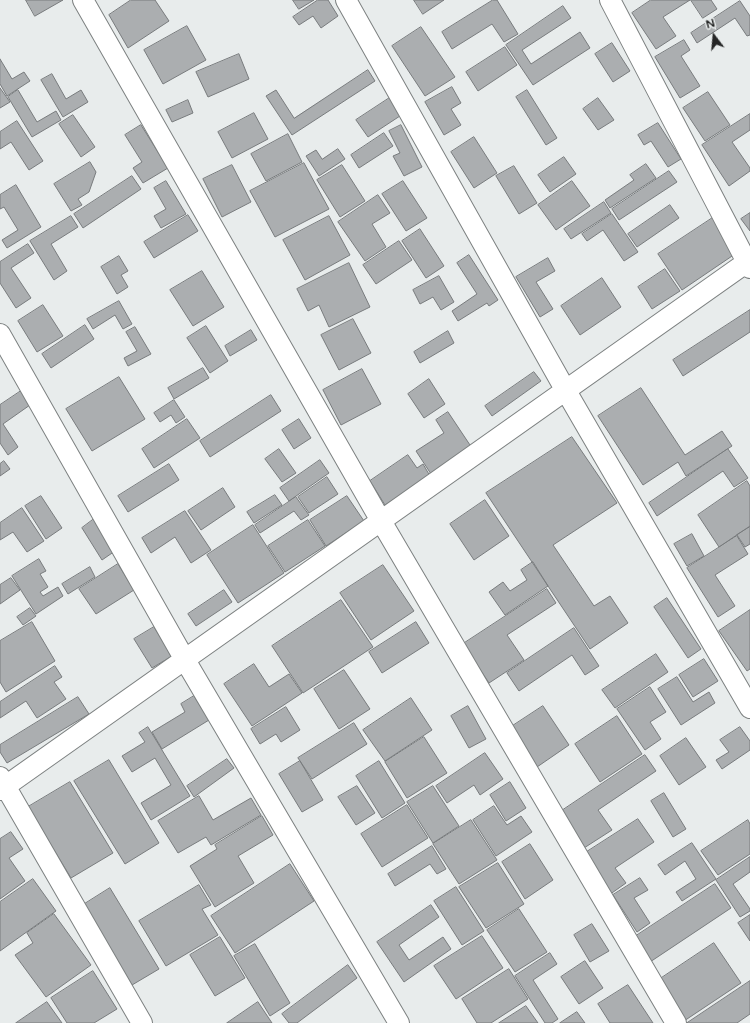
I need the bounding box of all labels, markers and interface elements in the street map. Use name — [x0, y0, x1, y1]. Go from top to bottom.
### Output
north arrow — [694, 16, 734, 56]
text: N — [705, 17, 717, 31]

